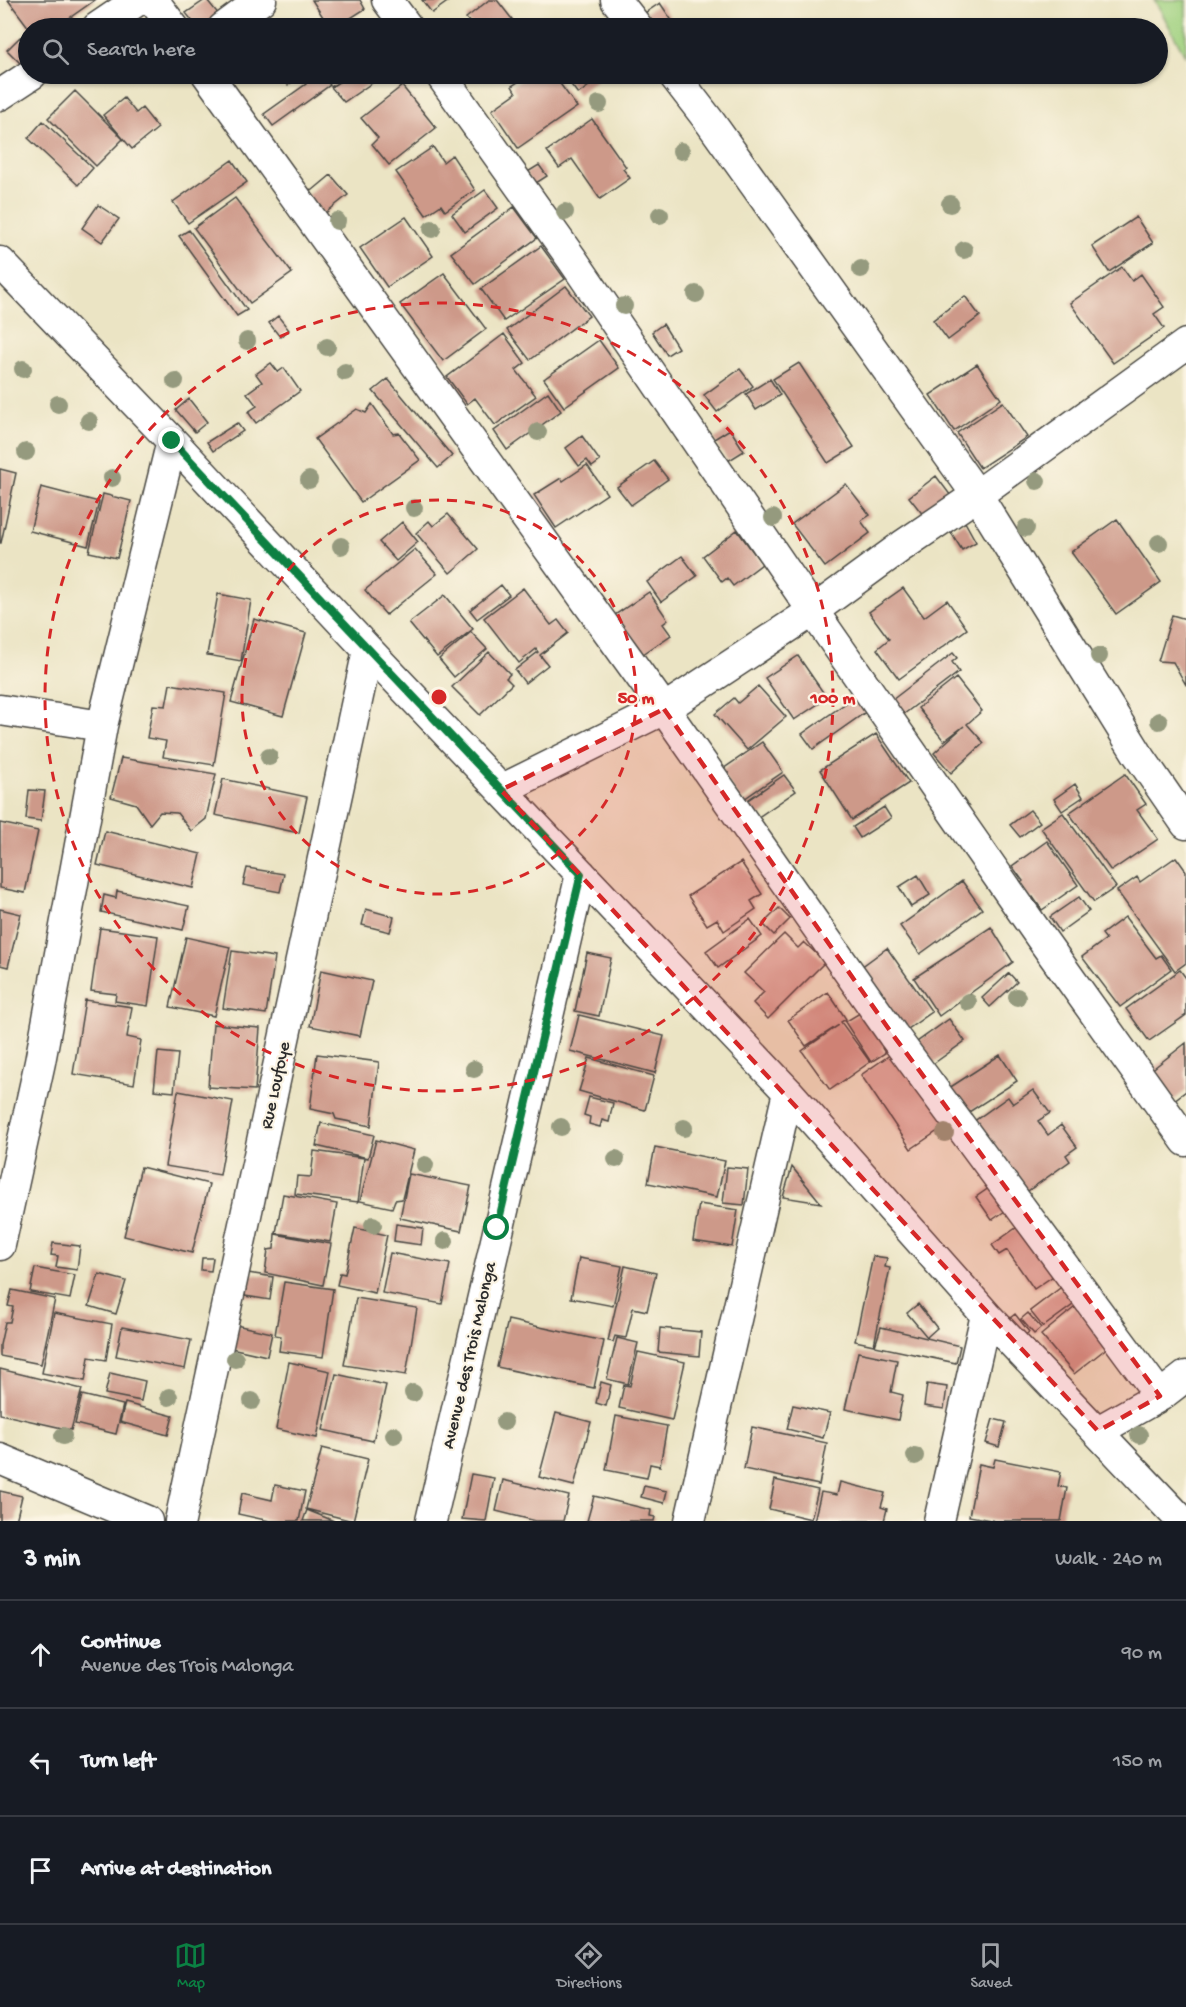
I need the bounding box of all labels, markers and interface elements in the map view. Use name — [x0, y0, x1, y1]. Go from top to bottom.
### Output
search box — [18, 18, 1168, 84]
icon: search — [39, 35, 72, 68]
text: Search here — [87, 38, 195, 64]
route end — [158, 427, 184, 453]
centre of rings — [429, 687, 449, 707]
text: 50 m — [618, 689, 655, 710]
text: 100 m — [810, 689, 856, 710]
street label: Rue Loufoye — [257, 1039, 296, 1131]
route start — [483, 1214, 509, 1240]
street label: Avenue des Trois Malonga — [439, 1259, 502, 1451]
text: 3 min — [24, 1545, 80, 1576]
text: Walk · 240 m — [1055, 1549, 1162, 1572]
text: Continue — [81, 1630, 161, 1656]
icon: ahead — [24, 1638, 57, 1671]
text: 90 m — [1122, 1643, 1162, 1666]
text: Avenue des Trois Malonga — [81, 1656, 293, 1679]
icon: left — [24, 1746, 57, 1779]
text: Turn left — [81, 1749, 155, 1775]
text: 150 m — [1113, 1751, 1162, 1774]
icon: arrive — [24, 1854, 57, 1887]
text: Arrive at destination — [81, 1857, 271, 1883]
tab: Map — [174, 1939, 207, 1994]
tab: Directions — [556, 1939, 622, 1994]
tab: Saved — [970, 1939, 1011, 1994]

